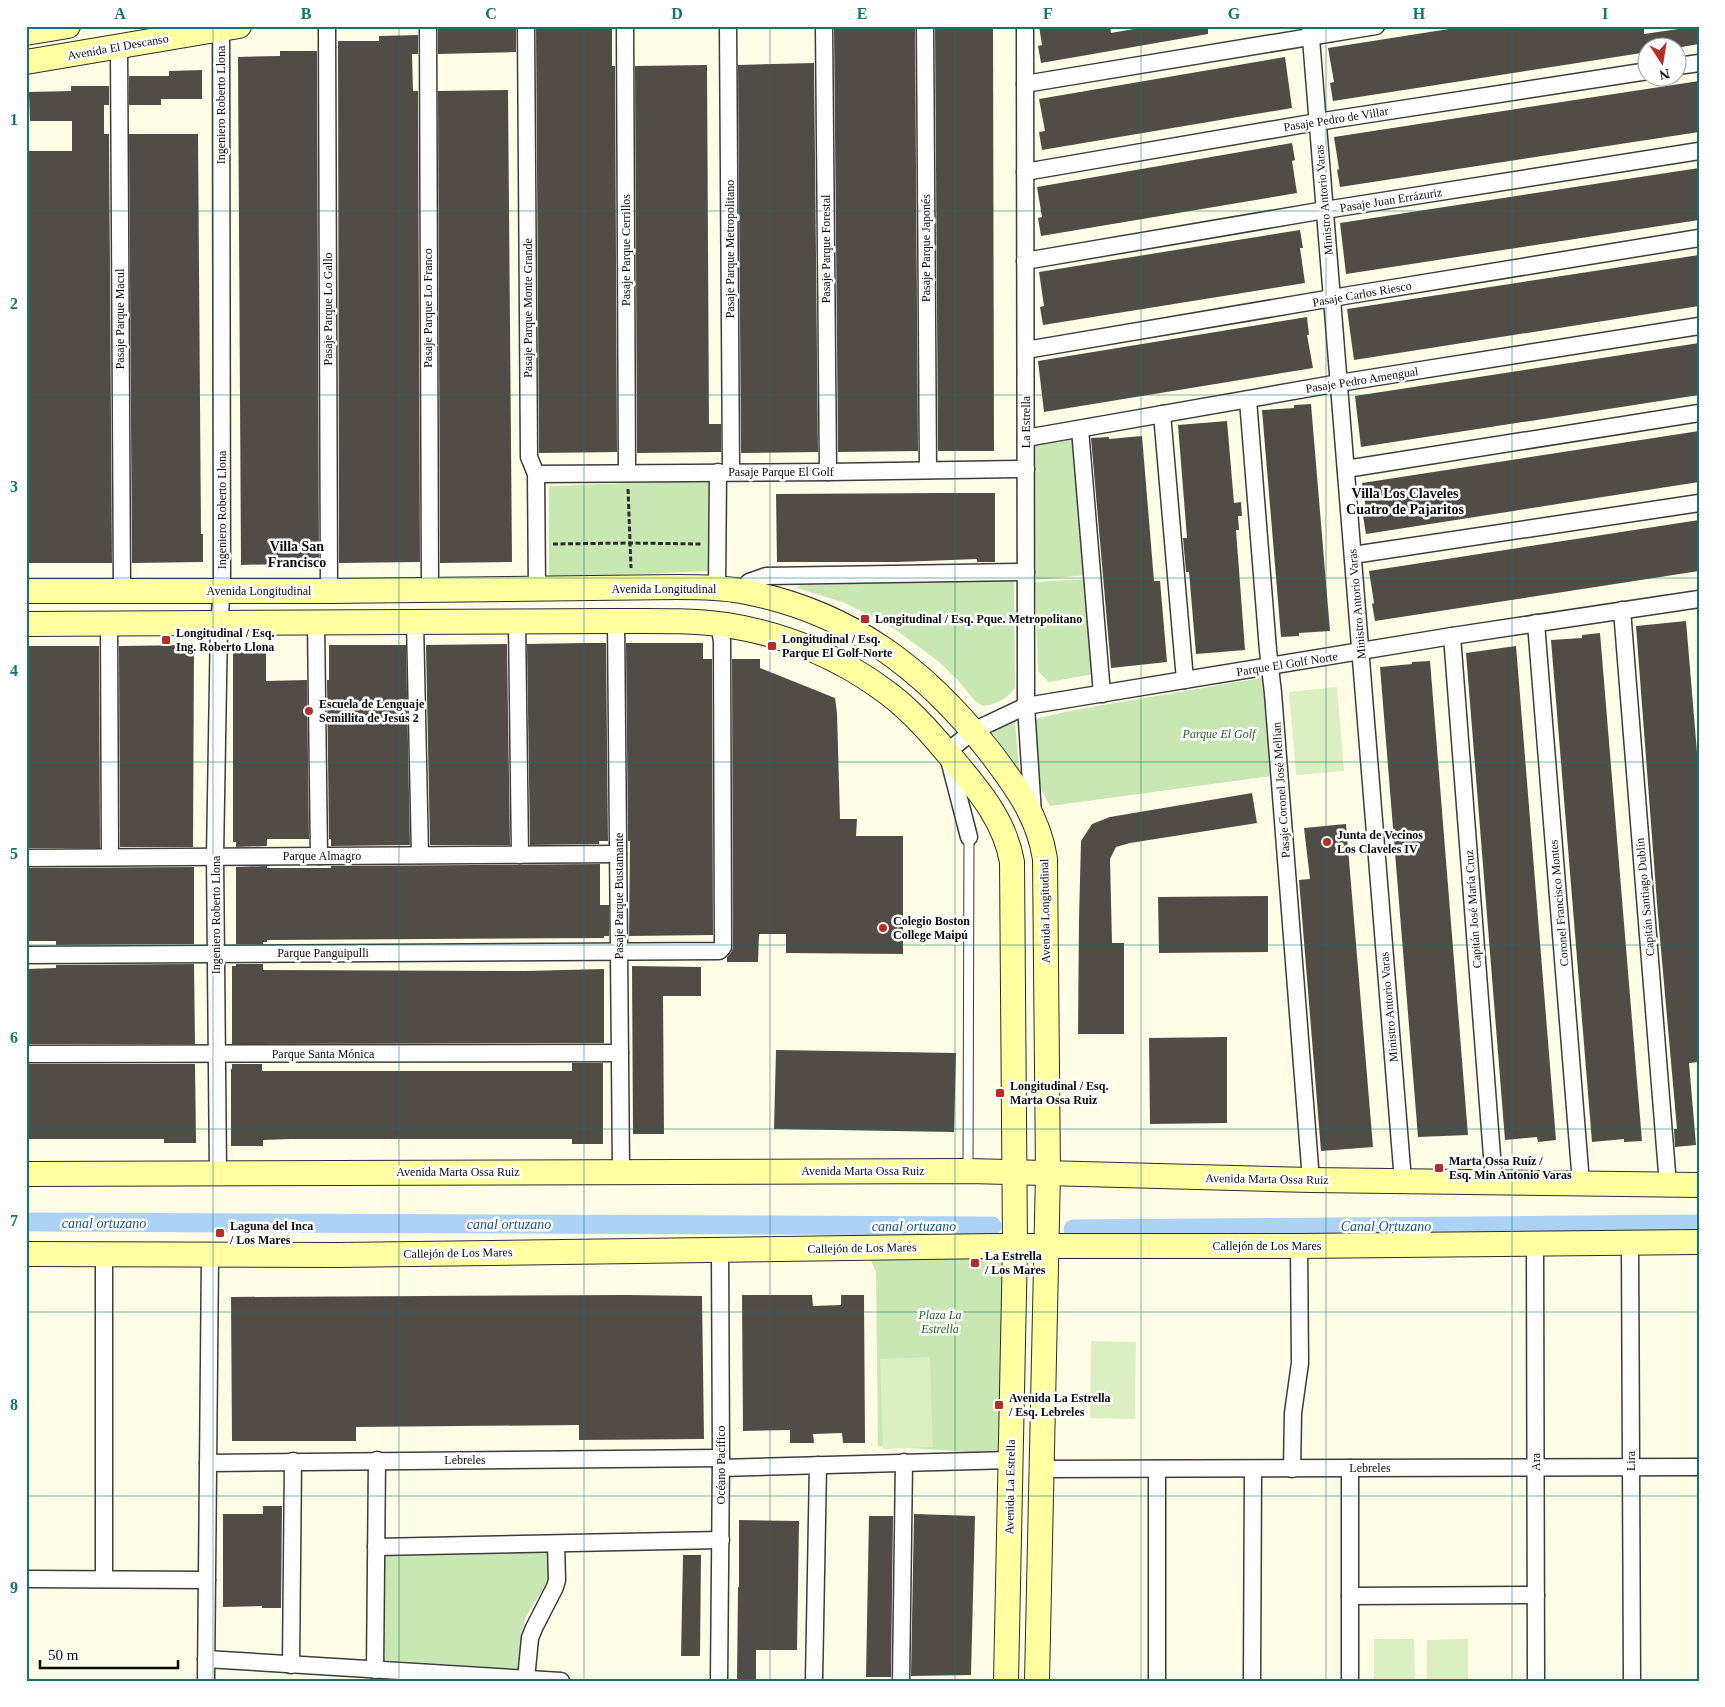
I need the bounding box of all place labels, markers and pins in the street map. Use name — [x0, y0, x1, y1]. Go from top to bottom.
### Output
place label: Longitudinal / Esq. Pque. Metropolitano — [875, 612, 1082, 626]
marker: Longitudinal / Esq. Pque. Metropolitano — [859, 613, 871, 625]
place label: Longitudinal / Esq. Ing. Roberto Llona — [176, 626, 274, 654]
place label: Longitudinal / Esq. Parque El Golf-Norte — [782, 632, 893, 660]
marker: Longitudinal / Esq. Ing. Roberto Llona — [160, 634, 172, 646]
marker: Longitudinal / Esq. Parque El Golf-Norte — [766, 640, 778, 652]
place label: Escuela de Lenguaje Semillita de Jesús 2 — [319, 697, 425, 725]
marker: Escuela de Lenguaje Semillita de Jesús 2 — [303, 705, 315, 717]
place label: Junta de Vecinos Los Claveles IV — [1337, 828, 1423, 856]
marker: Junta de Vecinos Los Claveles IV — [1321, 836, 1333, 848]
place label: Colegio Boston College Maipú — [893, 914, 970, 942]
marker: Colegio Boston College Maipú — [877, 922, 889, 934]
place label: Longitudinal / Esq. Marta Ossa Ruiz — [1010, 1079, 1108, 1107]
marker: Longitudinal / Esq. Marta Ossa Ruiz — [994, 1087, 1006, 1099]
place label: Marta Ossa Ruíz / Esq. Min Antonio Varas — [1449, 1154, 1572, 1182]
marker: Marta Ossa Ruíz / Esq. Min Antonio Varas — [1433, 1162, 1445, 1174]
place label: Laguna del Inca / Los Mares — [229, 1219, 313, 1247]
marker: Laguna del Inca / Los Mares — [214, 1227, 226, 1239]
place label: La Estrella / Los Mares — [984, 1249, 1046, 1277]
marker: La Estrella / Los Mares — [969, 1257, 981, 1269]
place label: Avenida La Estrella / Esq. Lebreles — [1008, 1391, 1111, 1419]
marker: Avenida La Estrella / Esq. Lebreles — [993, 1399, 1005, 1411]

